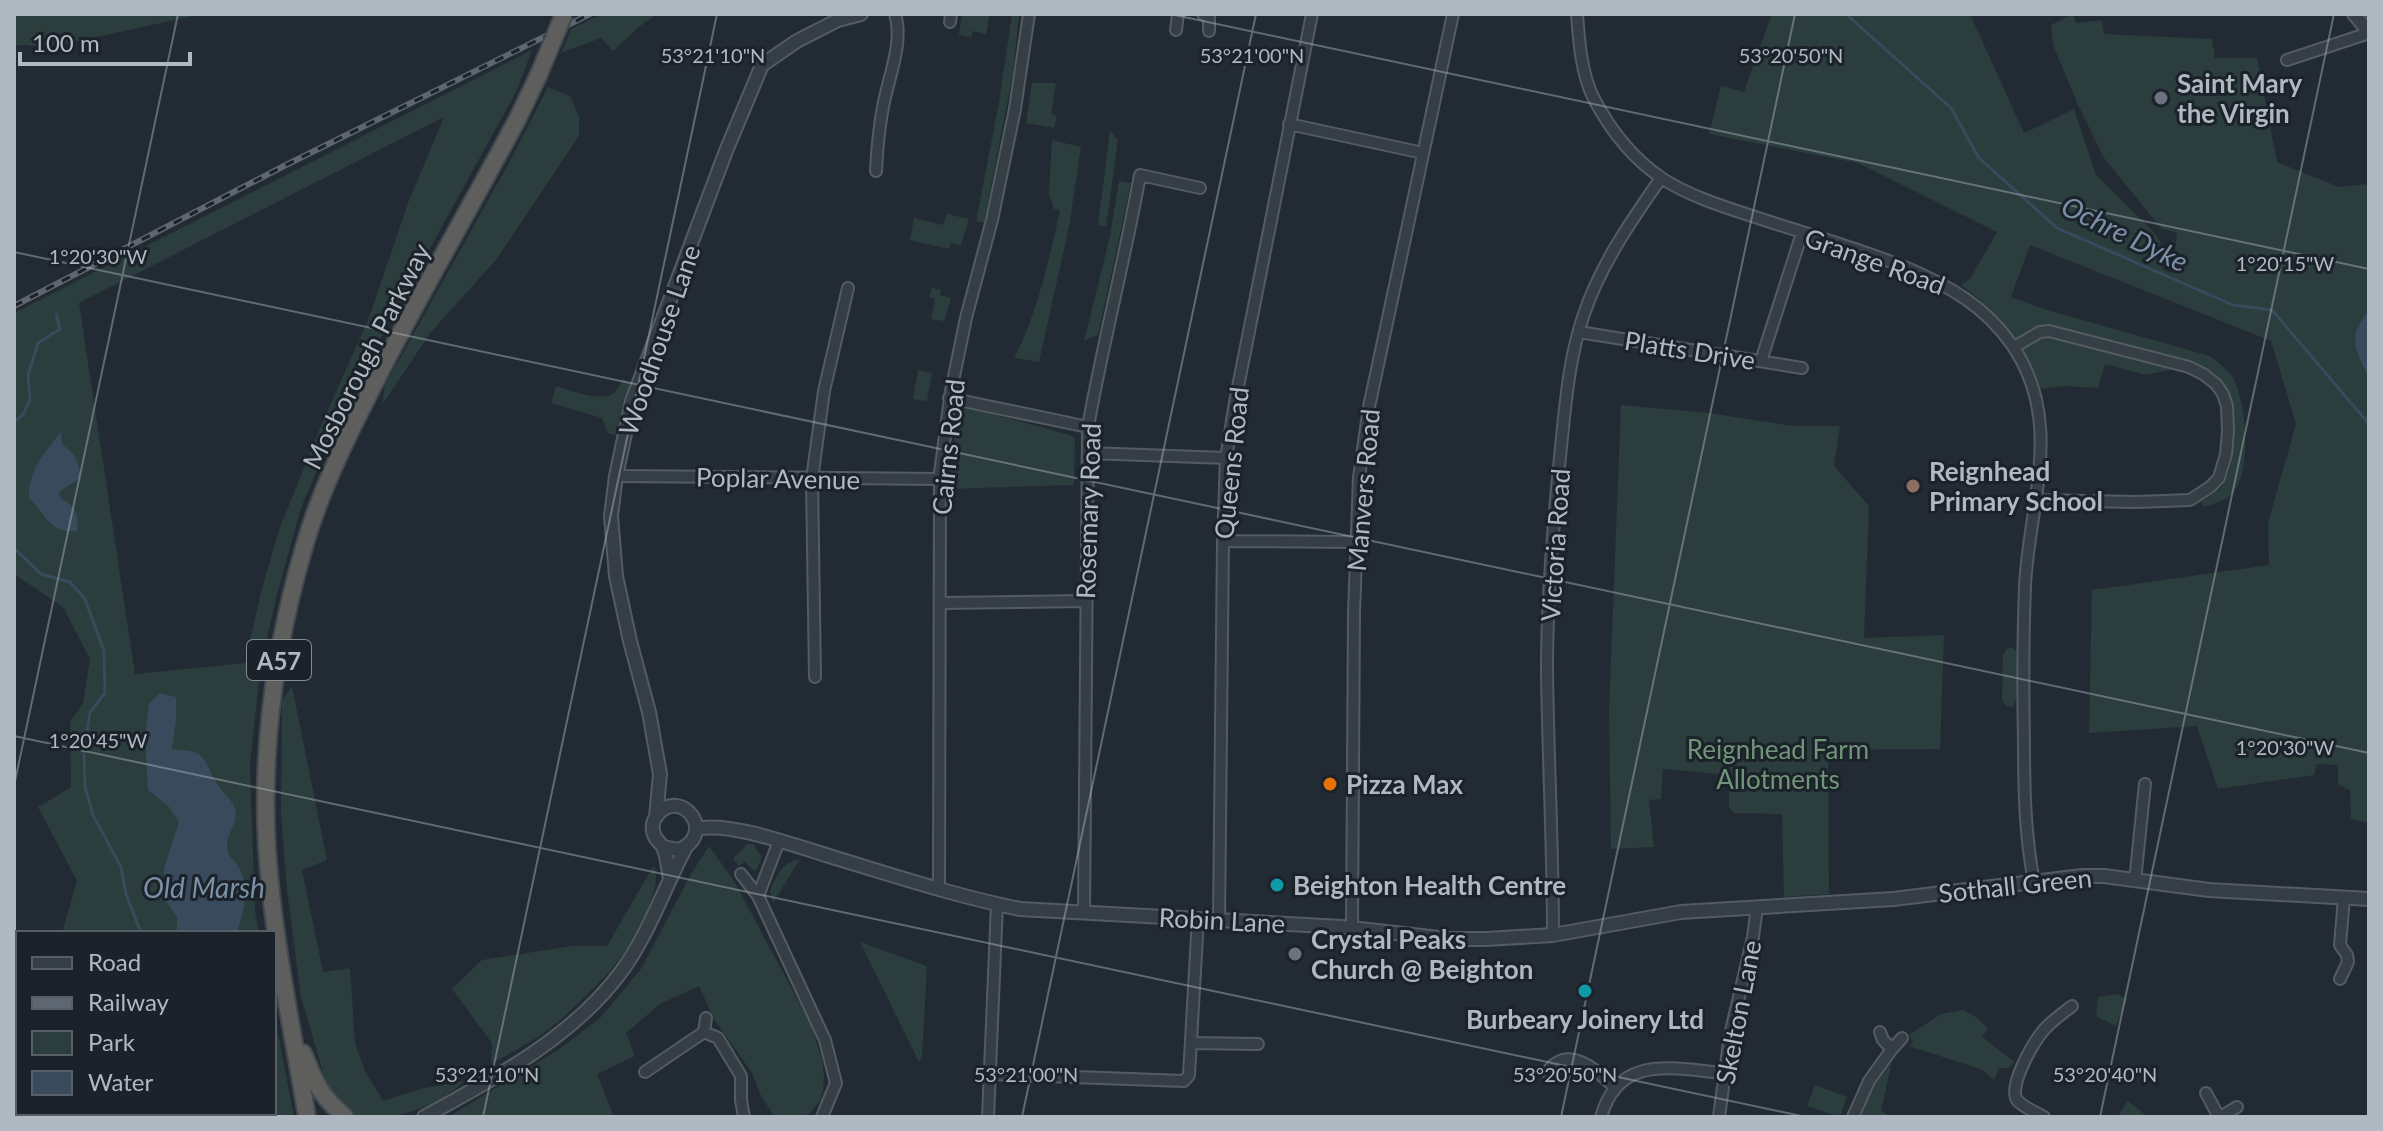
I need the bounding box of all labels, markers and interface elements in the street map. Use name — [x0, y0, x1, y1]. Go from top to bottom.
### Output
scale bar — [20, 16, 190, 66]
text: 100 m — [32, 28, 100, 57]
text: 53°21'10"N — [661, 43, 765, 67]
text: 53°21'00"N — [1200, 43, 1304, 67]
text: 53°20'50"N — [1739, 43, 1843, 67]
place label: Saint Mary the Virgin — [2177, 67, 2302, 129]
marker: Saint Mary the Virgin — [2152, 89, 2170, 107]
water label: Ochre Dyke — [2056, 188, 2194, 278]
street label: Grange Road — [1801, 221, 1949, 301]
street label: Mosborough Parkway — [295, 237, 437, 474]
street label: Woodhouse Lane — [611, 241, 707, 439]
text: 1°20'30"W — [49, 244, 148, 268]
text: 1°20'15"W — [2236, 251, 2335, 275]
street label: Platts Drive — [1622, 324, 1758, 376]
street label: Cairns Road — [925, 378, 971, 516]
street label: Queens Road — [1207, 385, 1255, 541]
street label: Manvers Road — [1340, 408, 1386, 572]
street label: Rosemary Road — [1069, 422, 1107, 600]
place label: Reignhead Primary School — [1929, 455, 2103, 517]
street label: Poplar Avenue — [696, 461, 860, 495]
street label: Victoria Road — [1534, 467, 1576, 623]
marker: Reignhead Primary School — [1904, 477, 1922, 495]
road number: A57 — [247, 640, 311, 680]
text: 1°20'45"W — [49, 728, 148, 752]
park label: Reignhead Farm Allotments — [1687, 733, 1869, 795]
text: 1°20'30"W — [2236, 735, 2335, 759]
place label: Pizza Max — [1346, 768, 1463, 800]
marker: Pizza Max — [1321, 775, 1339, 793]
street label: Sothall Green — [1937, 861, 2093, 909]
place label: Beighton Health Centre — [1293, 869, 1566, 901]
water label: Old Marsh — [143, 870, 265, 904]
marker: Beighton Health Centre — [1268, 876, 1286, 894]
street label: Robin Lane — [1158, 901, 1286, 939]
place label: Crystal Peaks Church @ Beighton — [1311, 923, 1533, 985]
legend — [16, 931, 276, 1115]
street label: Skelton Lane — [1708, 937, 1768, 1087]
marker: Crystal Peaks Church @ Beighton — [1286, 945, 1304, 963]
text: Road — [88, 947, 141, 976]
marker: Burbeary Joinery Ltd — [1576, 982, 1594, 1000]
text: Railway — [88, 987, 170, 1016]
place label: Burbeary Joinery Ltd — [1466, 1003, 1704, 1035]
text: Park — [88, 1027, 136, 1056]
text: 53°21'10"N — [435, 1062, 539, 1086]
text: 53°21'00"N — [974, 1062, 1078, 1086]
text: 53°20'50"N — [1513, 1062, 1617, 1086]
text: 53°20'40"N — [2053, 1062, 2157, 1086]
text: Water — [88, 1067, 153, 1096]

